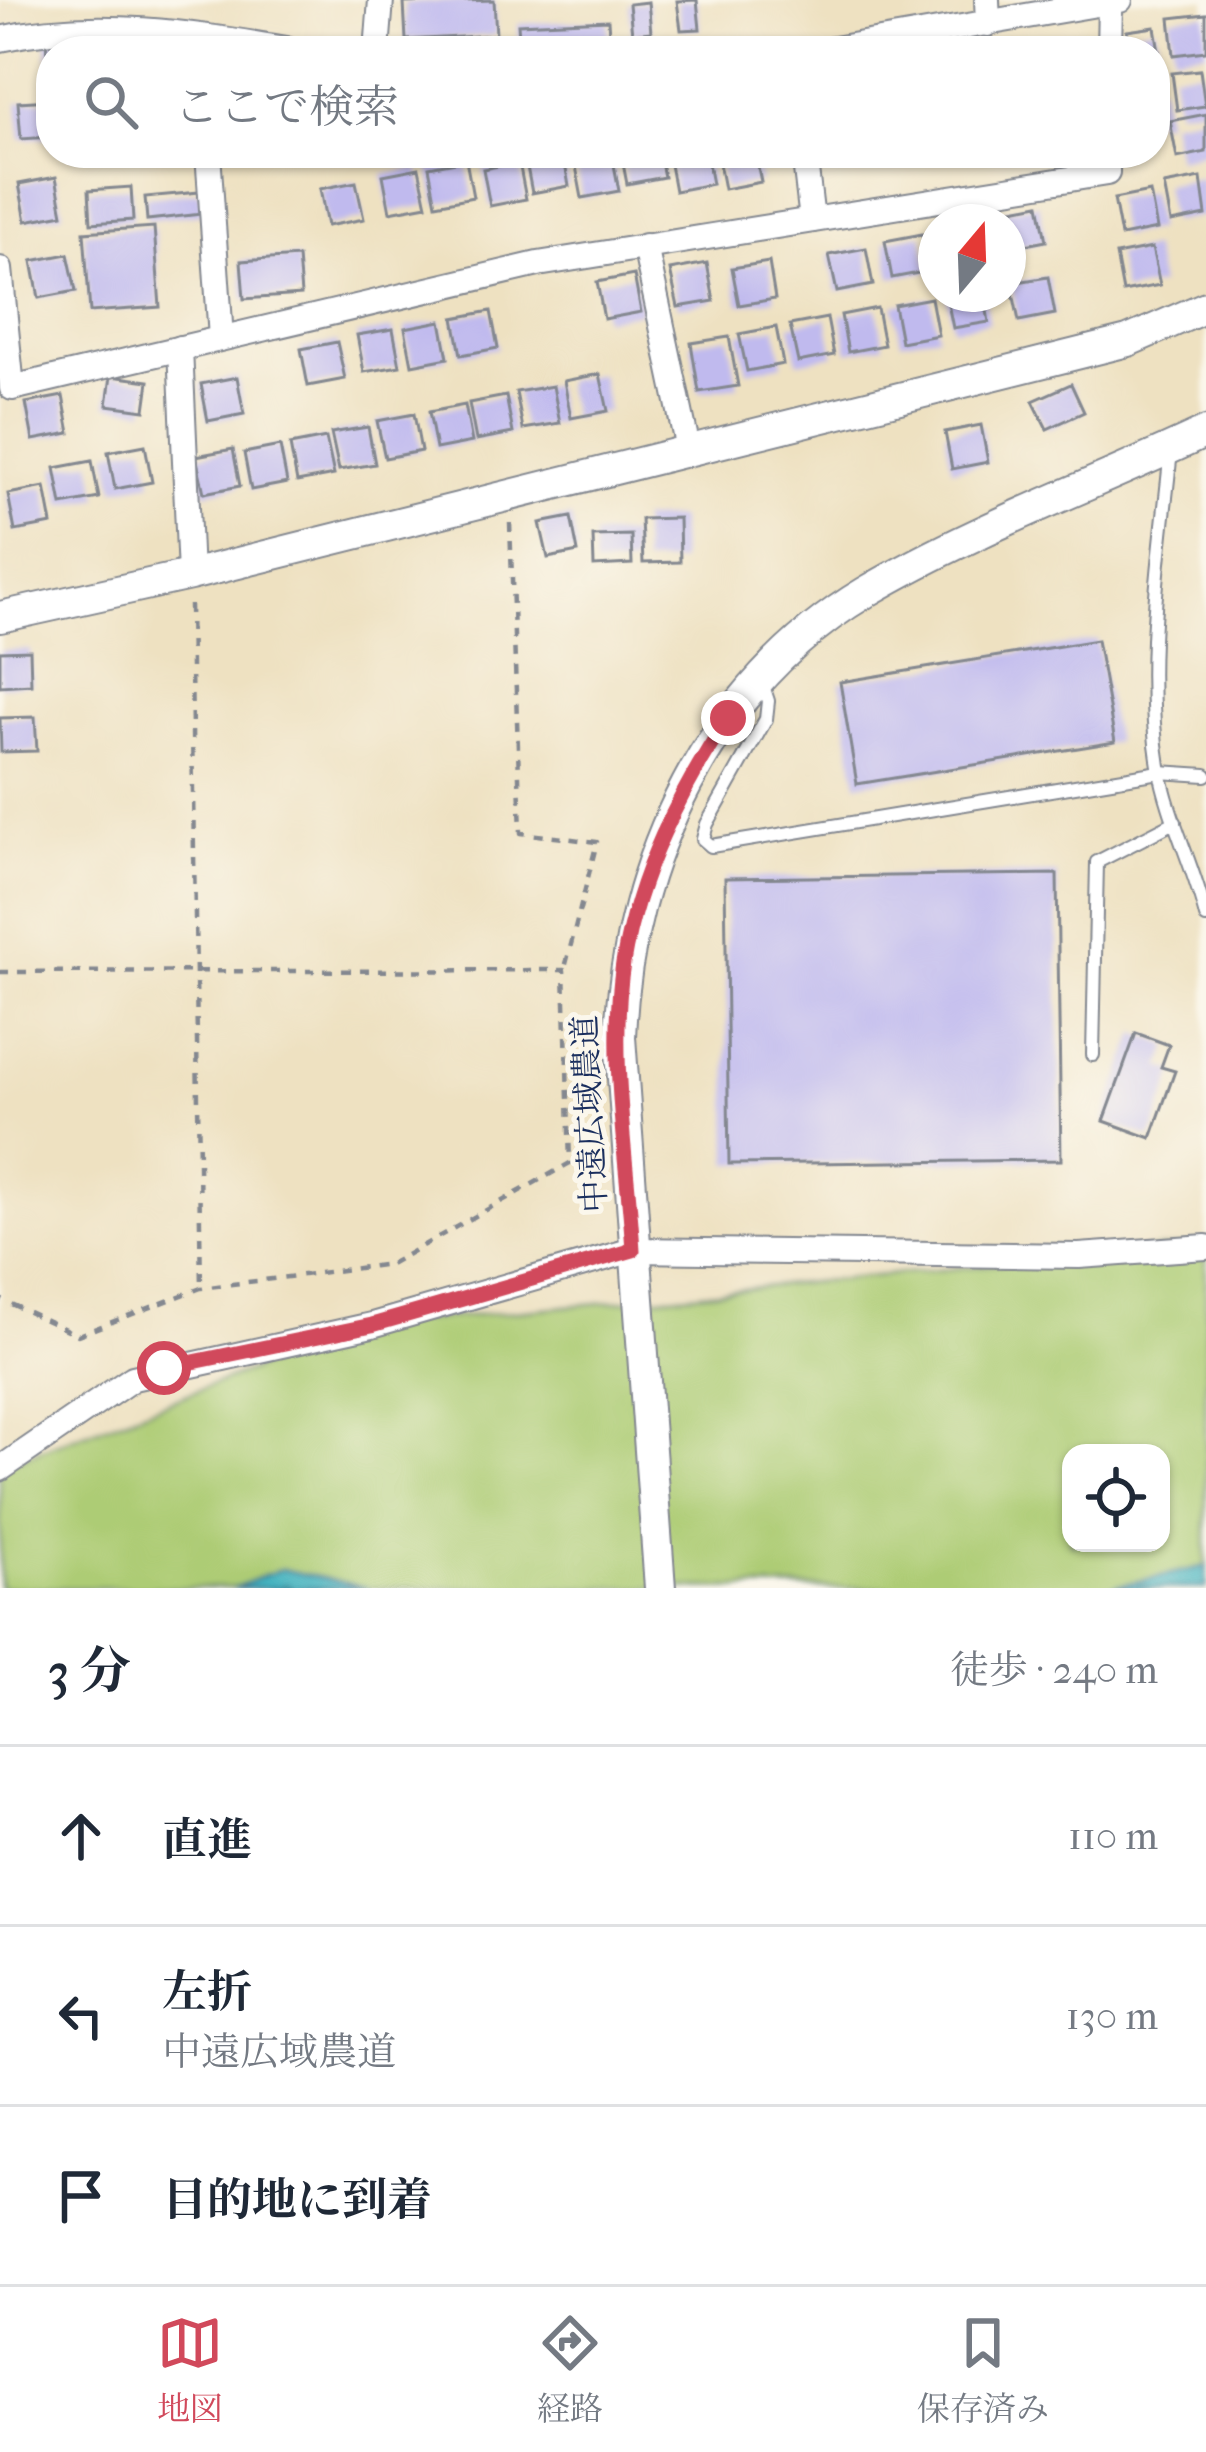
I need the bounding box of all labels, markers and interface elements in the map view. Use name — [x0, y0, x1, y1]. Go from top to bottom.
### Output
search box — [36, 36, 1170, 168]
icon: search — [78, 69, 144, 135]
text: ここで検索 — [174, 81, 399, 134]
north arrow — [918, 204, 1026, 312]
route end — [701, 691, 755, 745]
street label: 中遠広域農道 — [565, 1014, 615, 1214]
route start — [137, 1341, 191, 1395]
map controls — [1062, 1444, 1170, 1552]
button: locate — [1062, 1444, 1170, 1552]
text: 3 分 — [48, 1641, 131, 1701]
text: 徒歩 · 240 m — [950, 1647, 1158, 1693]
icon: ahead — [48, 1803, 114, 1869]
text: 110 m — [1068, 1813, 1158, 1859]
text: 直進 — [162, 1814, 252, 1867]
text: 左折 — [162, 1966, 252, 2019]
icon: left — [48, 1983, 114, 2049]
text: 130 m — [1066, 1993, 1158, 2039]
text: 中遠広域農道 — [162, 2029, 396, 2075]
icon: arrive — [48, 2163, 114, 2229]
text: 目的地に到着 — [162, 2174, 432, 2227]
tab: 地図 — [157, 2310, 223, 2429]
tab: 経路 — [537, 2310, 603, 2429]
tab: 保存済み — [917, 2310, 1049, 2429]

